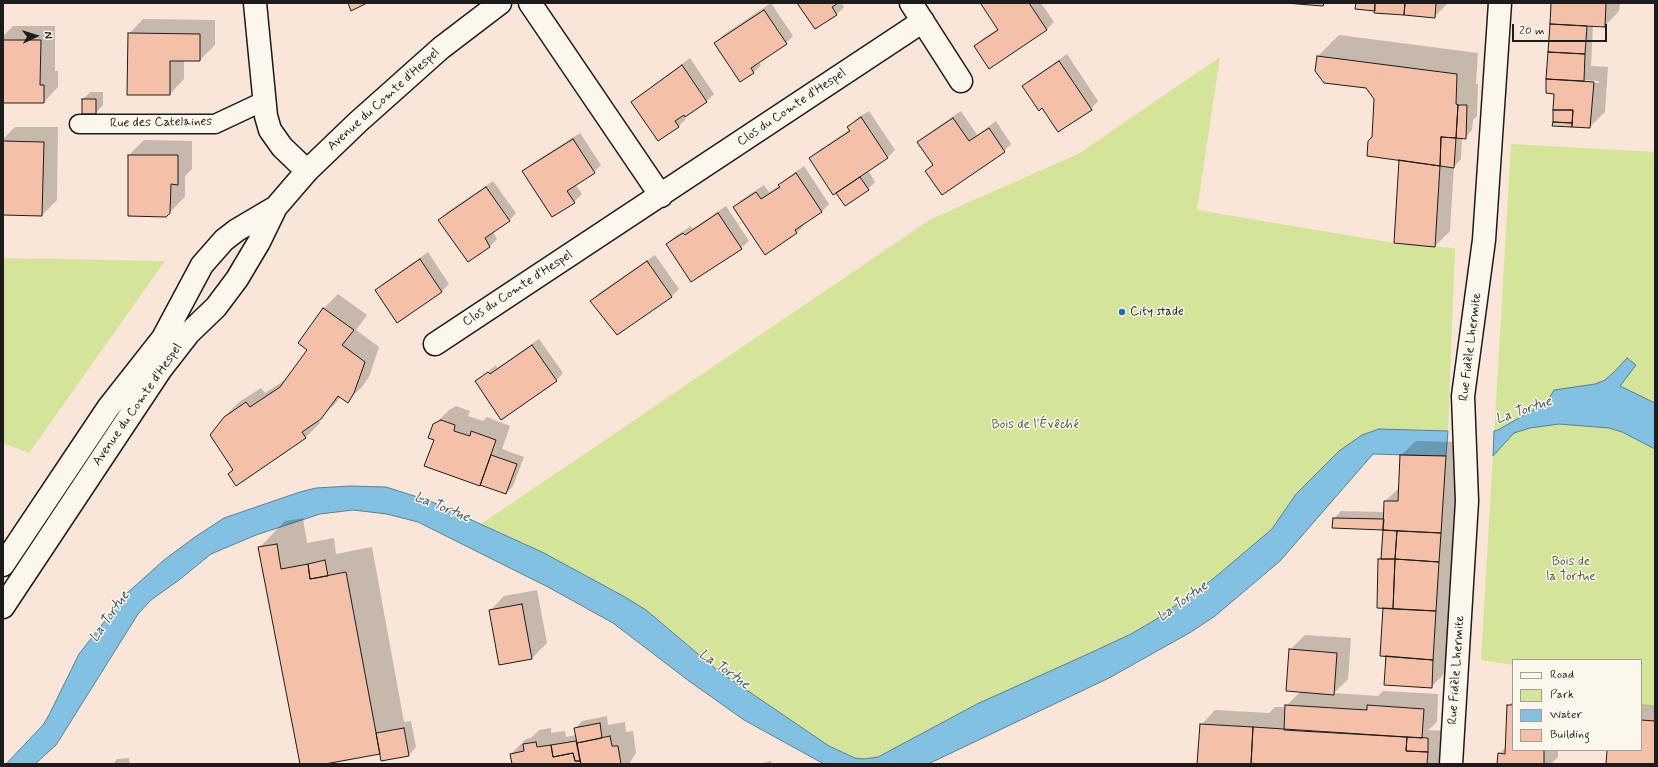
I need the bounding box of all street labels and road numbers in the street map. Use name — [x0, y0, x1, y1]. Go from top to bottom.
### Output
street label: Avenue du Comte d'Hespel — [325, 45, 443, 155]
street label: Clos du Comte d'Hespel — [735, 66, 849, 150]
street label: Rue des Catelaines — [110, 114, 212, 132]
street label: Clos du Comte d'Hespel — [460, 248, 576, 330]
street label: Rue Fidèle Lhermite — [1457, 292, 1485, 402]
street label: Avenue du Comte d'Hespel — [90, 341, 186, 469]
street label: Rue Fidèle Lhermite — [1445, 615, 1469, 725]

